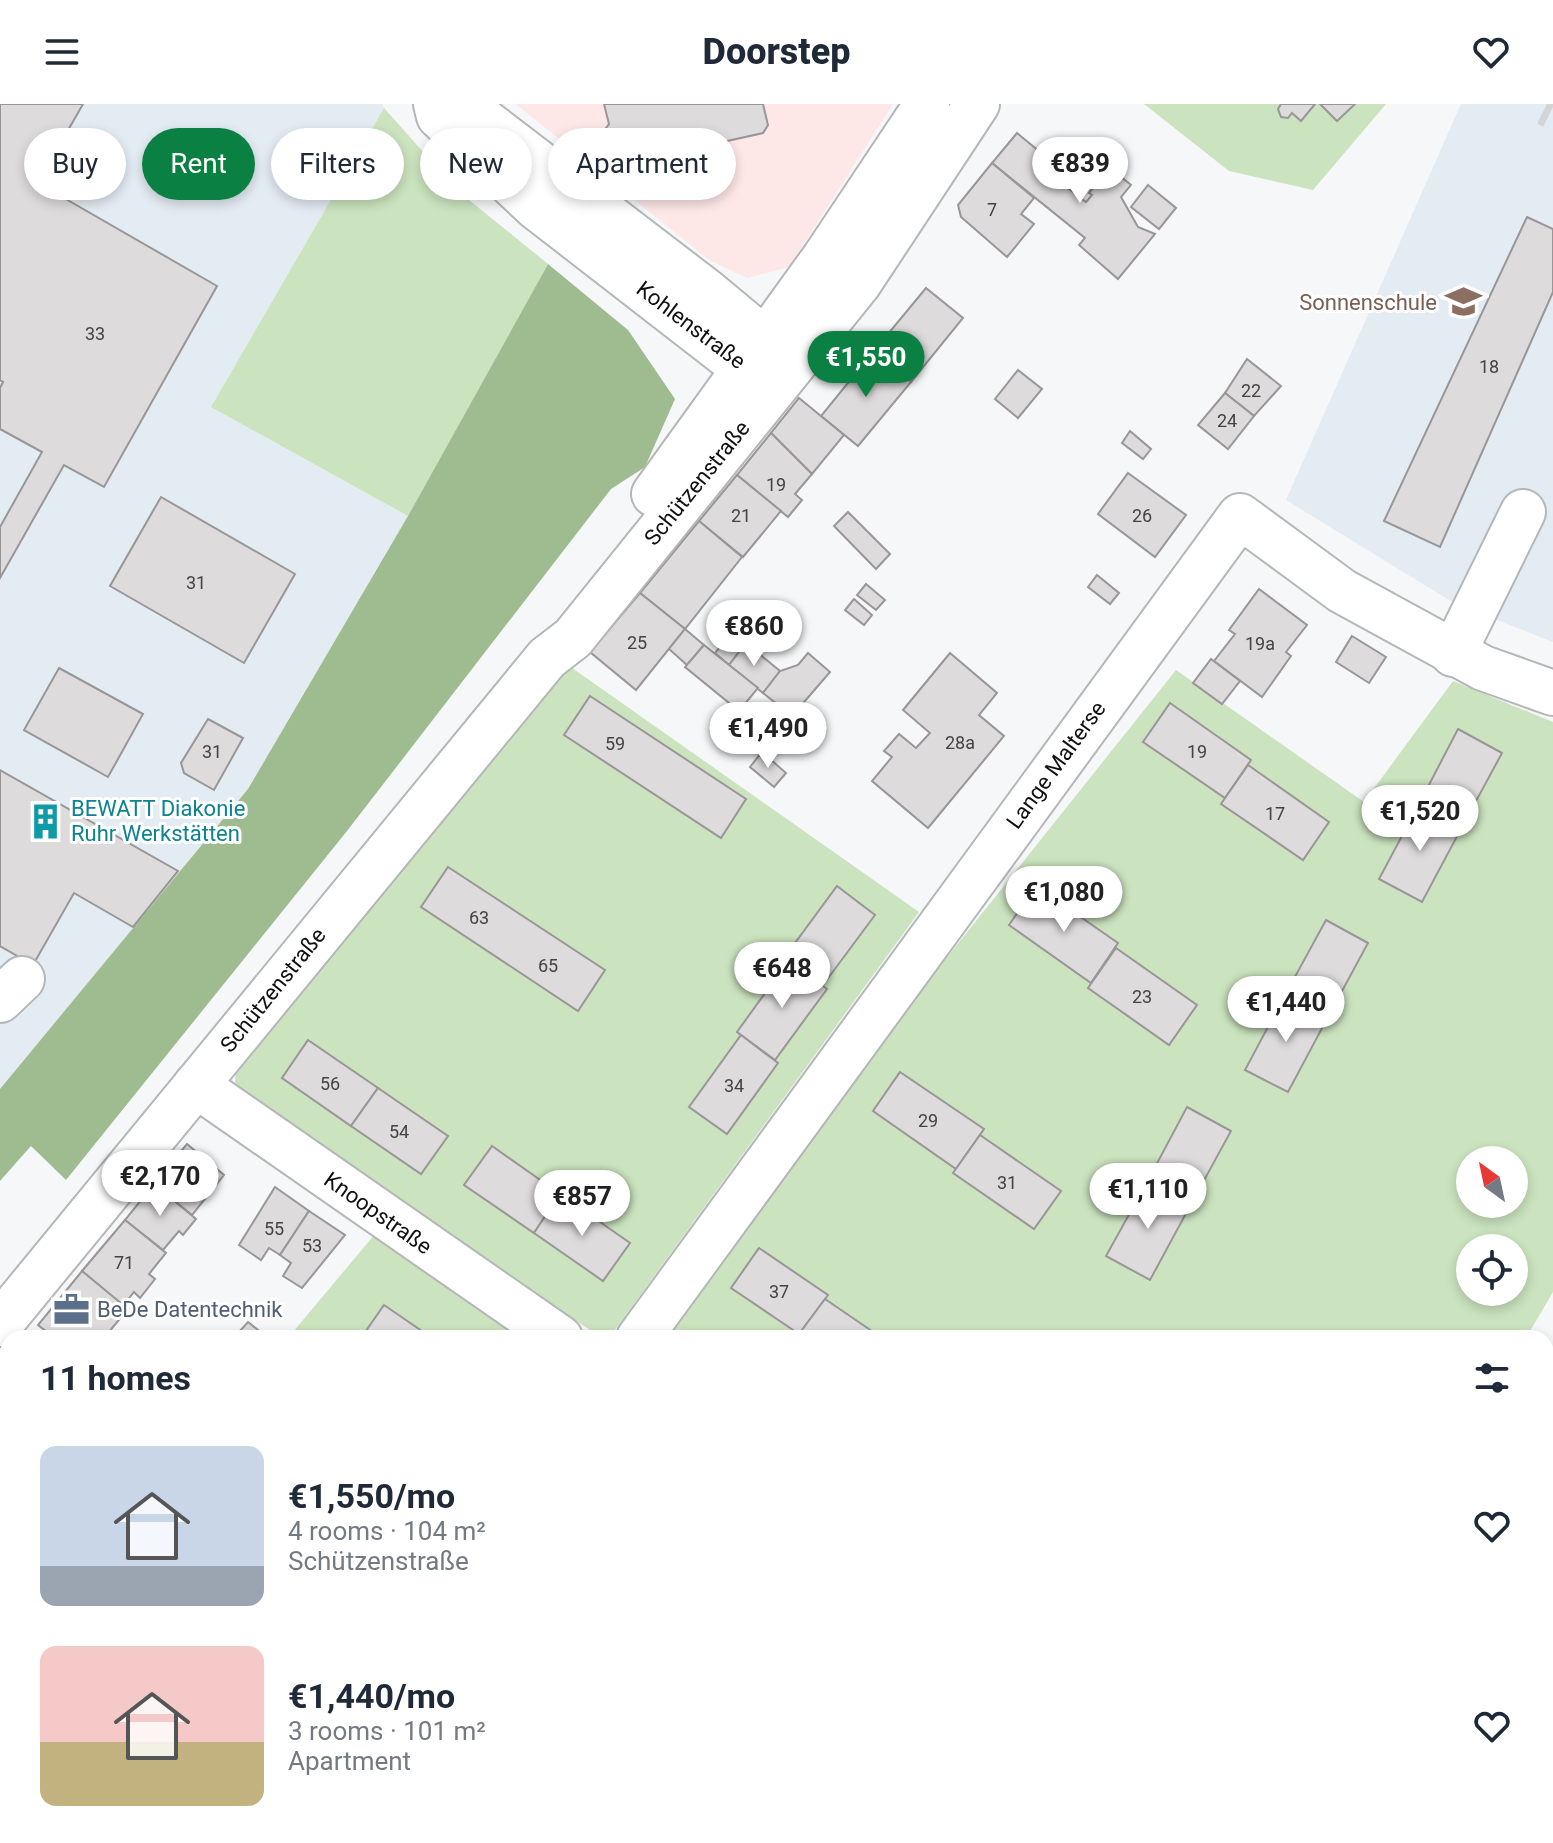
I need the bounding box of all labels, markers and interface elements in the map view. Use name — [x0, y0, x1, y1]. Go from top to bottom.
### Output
icon: menu — [40, 30, 84, 74]
icon: heart — [1469, 30, 1513, 74]
text: Doorstep — [703, 31, 850, 73]
chip: Buy — [24, 128, 126, 200]
chip: Rent — [142, 128, 255, 200]
chip: Filters — [271, 128, 404, 200]
chip: New — [420, 128, 532, 200]
chip: Apartment — [548, 128, 736, 200]
pin: €839 — [1033, 137, 1127, 205]
text: €839 — [1050, 148, 1110, 178]
house number: 7 — [987, 199, 997, 220]
street label: Kohlenstraße — [632, 276, 750, 374]
school or university icon: Sonnenschule — [1444, 283, 1482, 321]
place label: Sonnenschule — [1299, 290, 1437, 315]
house number: 33 — [85, 323, 105, 344]
pin: €1,550 — [801, 331, 931, 399]
text: €1,550 — [826, 342, 906, 372]
house number: 18 — [1479, 356, 1499, 377]
house number: 22 — [1241, 380, 1261, 401]
house number: 24 — [1217, 410, 1237, 431]
street label: Schützenstraße — [639, 416, 755, 550]
house number: 19 — [766, 474, 786, 495]
house number: 21 — [731, 505, 751, 526]
house number: 26 — [1132, 505, 1152, 526]
house number: 31 — [186, 572, 206, 593]
pin: €860 — [707, 600, 801, 668]
text: €860 — [724, 611, 784, 641]
house number: 25 — [627, 632, 647, 653]
house number: 19a — [1245, 633, 1275, 654]
street label: Lange Malterse — [1001, 696, 1111, 834]
pin: €1,490 — [703, 702, 833, 770]
text: €1,490 — [728, 713, 808, 743]
house number: 28a — [945, 732, 975, 753]
house number: 59 — [605, 733, 625, 754]
house number: 31 — [202, 741, 222, 762]
house number: 19 — [1187, 741, 1207, 762]
pin: €1,520 — [1355, 785, 1485, 853]
place label: BEWATT Diakonie Ruhr Werkstätten — [71, 796, 245, 846]
text: €1,520 — [1380, 796, 1460, 826]
building icon: BEWATT Diakonie Ruhr Werkstätten — [26, 802, 64, 840]
house number: 17 — [1265, 803, 1285, 824]
pin: €1,080 — [999, 866, 1129, 934]
text: €1,080 — [1024, 877, 1104, 907]
house number: 63 — [469, 907, 489, 928]
street label: Schützenstraße — [215, 923, 331, 1057]
pin: €648 — [735, 942, 829, 1010]
text: €648 — [752, 953, 812, 983]
house number: 65 — [538, 955, 558, 976]
pin: €1,440 — [1221, 976, 1351, 1044]
house number: 23 — [1132, 986, 1152, 1007]
text: €1,440 — [1246, 987, 1326, 1017]
house number: 56 — [320, 1073, 340, 1094]
house number: 34 — [724, 1075, 744, 1096]
house number: 29 — [918, 1110, 938, 1131]
house number: 54 — [389, 1121, 409, 1142]
north arrow — [1456, 1146, 1528, 1218]
map controls — [1456, 1146, 1528, 1306]
pin: €2,170 — [95, 1150, 225, 1218]
text: €2,170 — [120, 1161, 200, 1191]
pin: €1,110 — [1083, 1163, 1213, 1231]
street label: Knoopstraße — [319, 1167, 437, 1259]
pin: €857 — [535, 1170, 629, 1238]
house number: 31 — [997, 1172, 1017, 1193]
text: €1,110 — [1108, 1174, 1188, 1204]
text: €857 — [552, 1181, 612, 1211]
house number: 55 — [264, 1218, 284, 1239]
button: locate — [1456, 1234, 1528, 1306]
house number: 53 — [302, 1235, 322, 1256]
house number: 71 — [114, 1252, 134, 1273]
house number: 37 — [769, 1281, 789, 1302]
office icon: BeDe Datentechnik — [52, 1290, 90, 1328]
place label: BeDe Datentechnik — [97, 1297, 283, 1322]
icon: filters — [1470, 1356, 1514, 1400]
text: 11 homes — [40, 1358, 191, 1398]
text: €1,550/mo — [288, 1476, 455, 1516]
icon: home — [104, 1478, 200, 1574]
icon: heart — [1470, 1504, 1514, 1548]
text: 4 rooms · 104 m² — [288, 1516, 486, 1546]
text: Schützenstraße — [288, 1546, 469, 1576]
text: €1,440/mo — [288, 1676, 455, 1716]
icon: home — [104, 1678, 200, 1774]
icon: heart — [1470, 1704, 1514, 1748]
text: 3 rooms · 101 m² — [288, 1716, 486, 1746]
text: Apartment — [288, 1746, 411, 1776]

